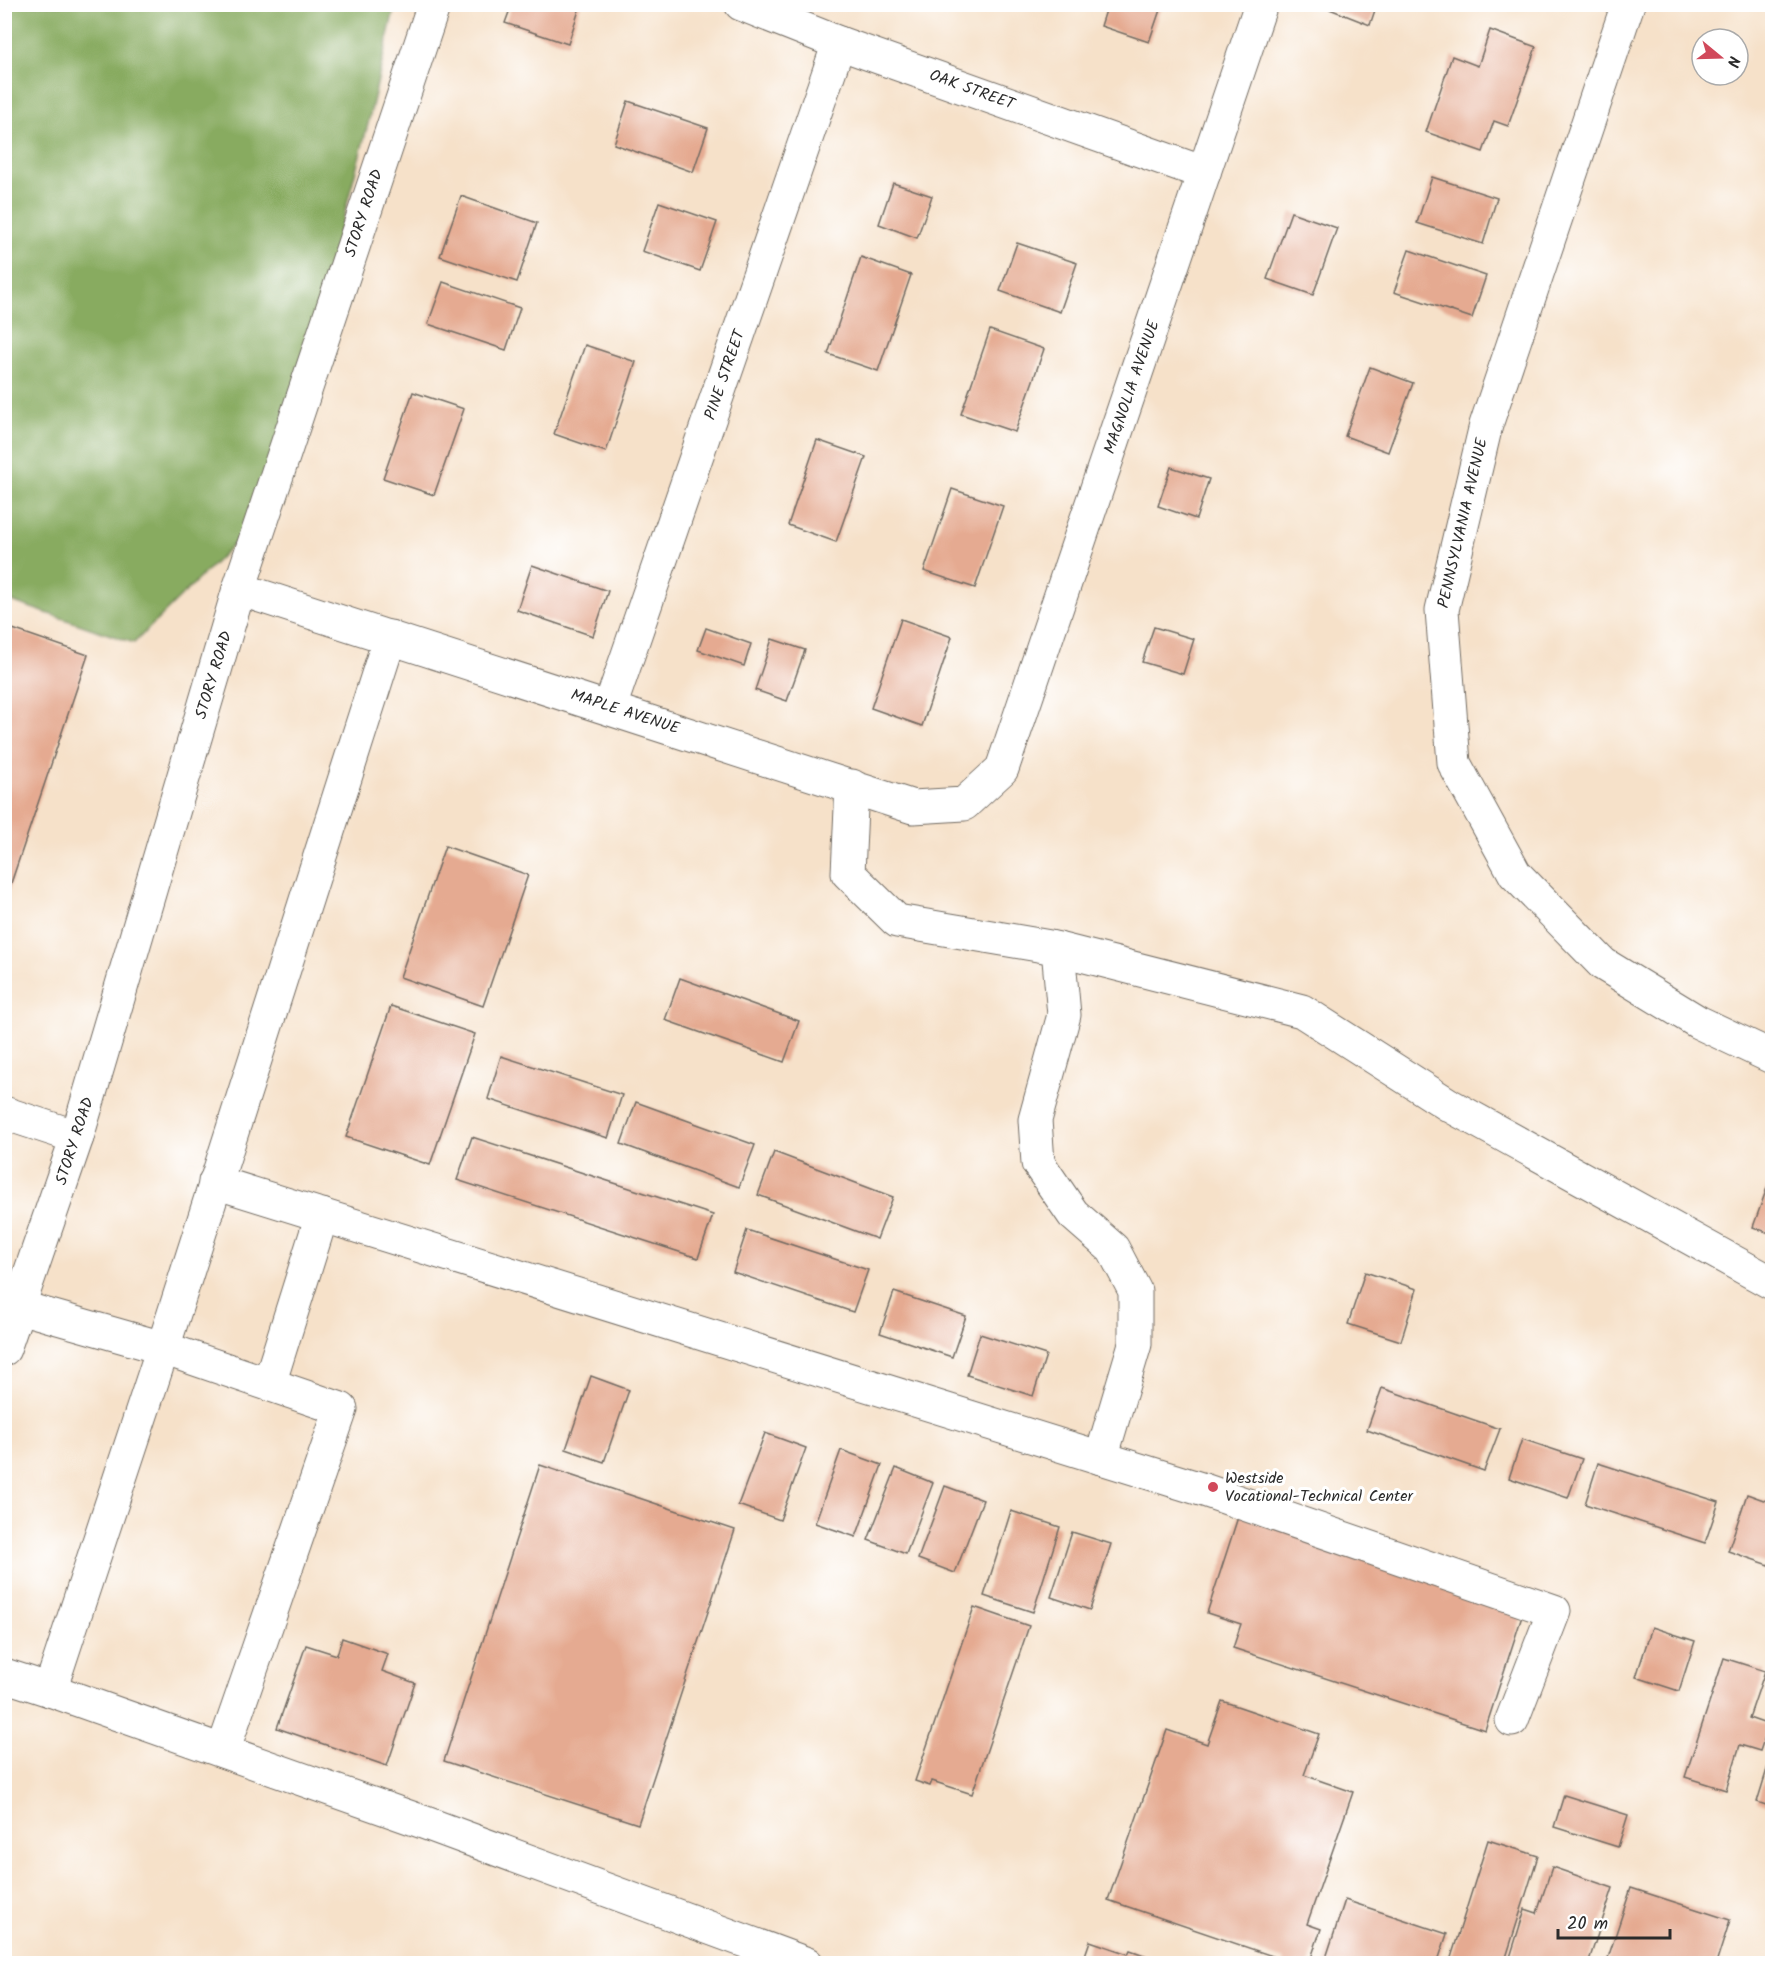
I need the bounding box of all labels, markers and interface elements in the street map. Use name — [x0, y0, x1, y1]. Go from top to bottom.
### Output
north arrow — [1690, 27, 1750, 87]
text: N — [1719, 53, 1746, 70]
street label: OAK STREET — [926, 63, 1019, 117]
street label: STORY ROAD — [338, 166, 390, 260]
street label: MAGNOLIA AVENUE — [1097, 316, 1167, 457]
street label: PINE STREET — [698, 325, 753, 423]
street label: PENNSYLVANIA AVENUE — [1431, 435, 1495, 610]
street label: STORY ROAD — [189, 628, 239, 722]
street label: MAPLE AVENUE — [567, 683, 683, 742]
street label: STORY ROAD — [49, 1094, 101, 1188]
place label: Westside Vocational-Technical Center — [1225, 1466, 1414, 1509]
marker: Westside Vocational-Technical Center — [1206, 1480, 1220, 1494]
scale bar — [1558, 1902, 1670, 1940]
text: 20 m — [1567, 1910, 1608, 1939]

